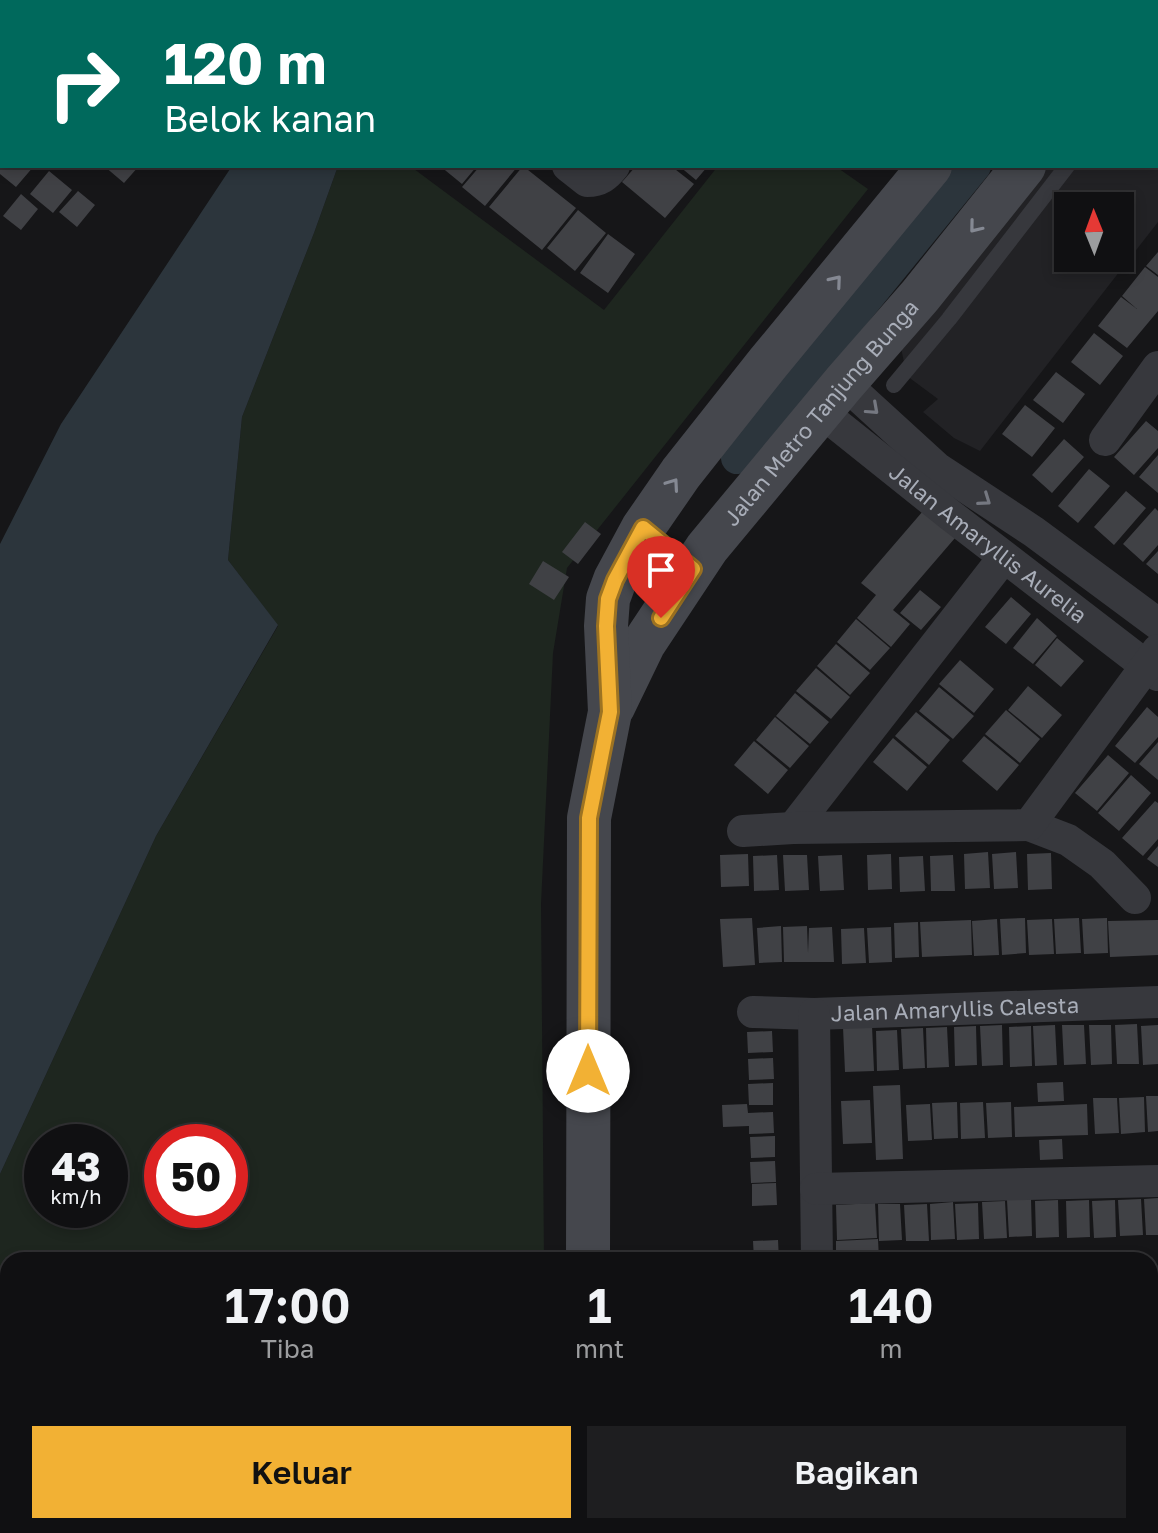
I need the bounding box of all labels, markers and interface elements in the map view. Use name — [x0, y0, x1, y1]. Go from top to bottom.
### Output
text: 120 m — [164, 29, 326, 96]
icon: right — [32, 32, 136, 136]
text: Belok kanan — [164, 97, 376, 140]
north arrow — [1054, 192, 1134, 272]
map controls — [1054, 192, 1134, 272]
one-way arrow — [970, 218, 985, 232]
one-way arrow — [826, 276, 840, 291]
street label: Jalan Metro Tanjung Bunga — [717, 294, 924, 531]
one-way arrow — [864, 399, 878, 414]
street label: Jalan Amaryllis Aurelia — [884, 458, 1092, 628]
one-way arrow — [663, 479, 678, 493]
one-way arrow — [976, 490, 990, 505]
pin — [627, 536, 695, 618]
icon: arrive — [639, 548, 683, 592]
street label: Jalan Amaryllis Calesta — [830, 991, 1080, 1026]
position arrow — [546, 1029, 630, 1113]
speed limit sign: 50 — [144, 1124, 248, 1228]
text: 43 — [51, 1142, 101, 1190]
text: km/h — [51, 1184, 101, 1208]
text: 17:00 — [224, 1276, 351, 1334]
text: 1 — [588, 1276, 612, 1334]
text: 140 — [849, 1276, 934, 1334]
text: Tiba — [261, 1333, 314, 1364]
text: mnt — [575, 1333, 624, 1364]
text: m — [880, 1333, 903, 1364]
button: Keluar — [32, 1426, 571, 1518]
button: Bagikan — [587, 1426, 1126, 1518]

